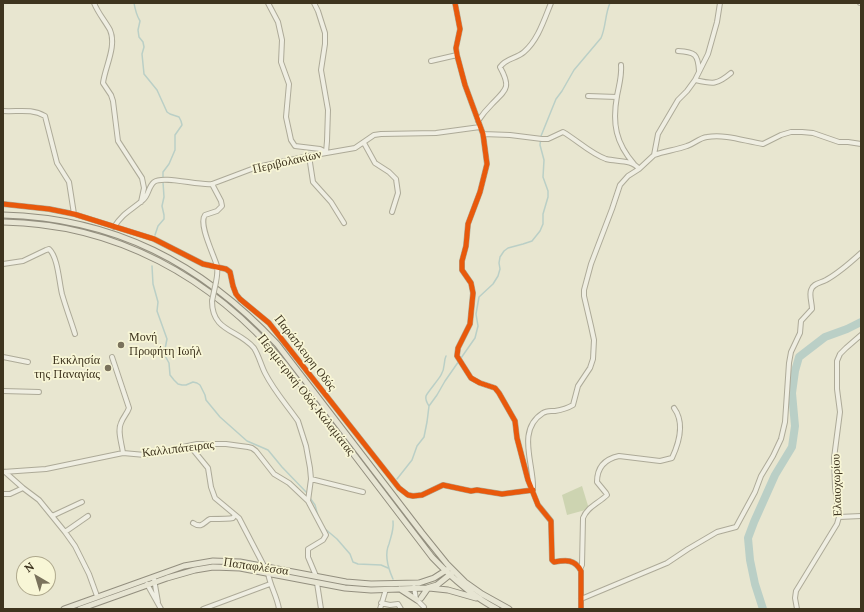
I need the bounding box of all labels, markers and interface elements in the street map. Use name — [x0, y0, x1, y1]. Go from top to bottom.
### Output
street label: Περιβολακίων — [251, 147, 323, 177]
street label: Παράπλευρη Οδός — [271, 312, 339, 394]
place label: Μονή Προφήτη Ιωήλ — [129, 331, 202, 359]
street label: Περιμετρική Οδός Καλαμάτας — [254, 332, 358, 458]
marker: Μονή Προφήτη Ιωήλ — [116, 340, 126, 350]
place label: Εκκλησία της Παναγίας — [34, 354, 100, 382]
marker: Εκκλησία της Παναγίας — [103, 363, 113, 373]
street label: Καλλιπάτειρας — [141, 437, 215, 461]
street label: Ελαιοχωρίου — [829, 453, 845, 517]
street label: Παπαφλέσσα — [222, 555, 290, 579]
north arrow — [16, 556, 56, 596]
text: N — [22, 559, 37, 575]

